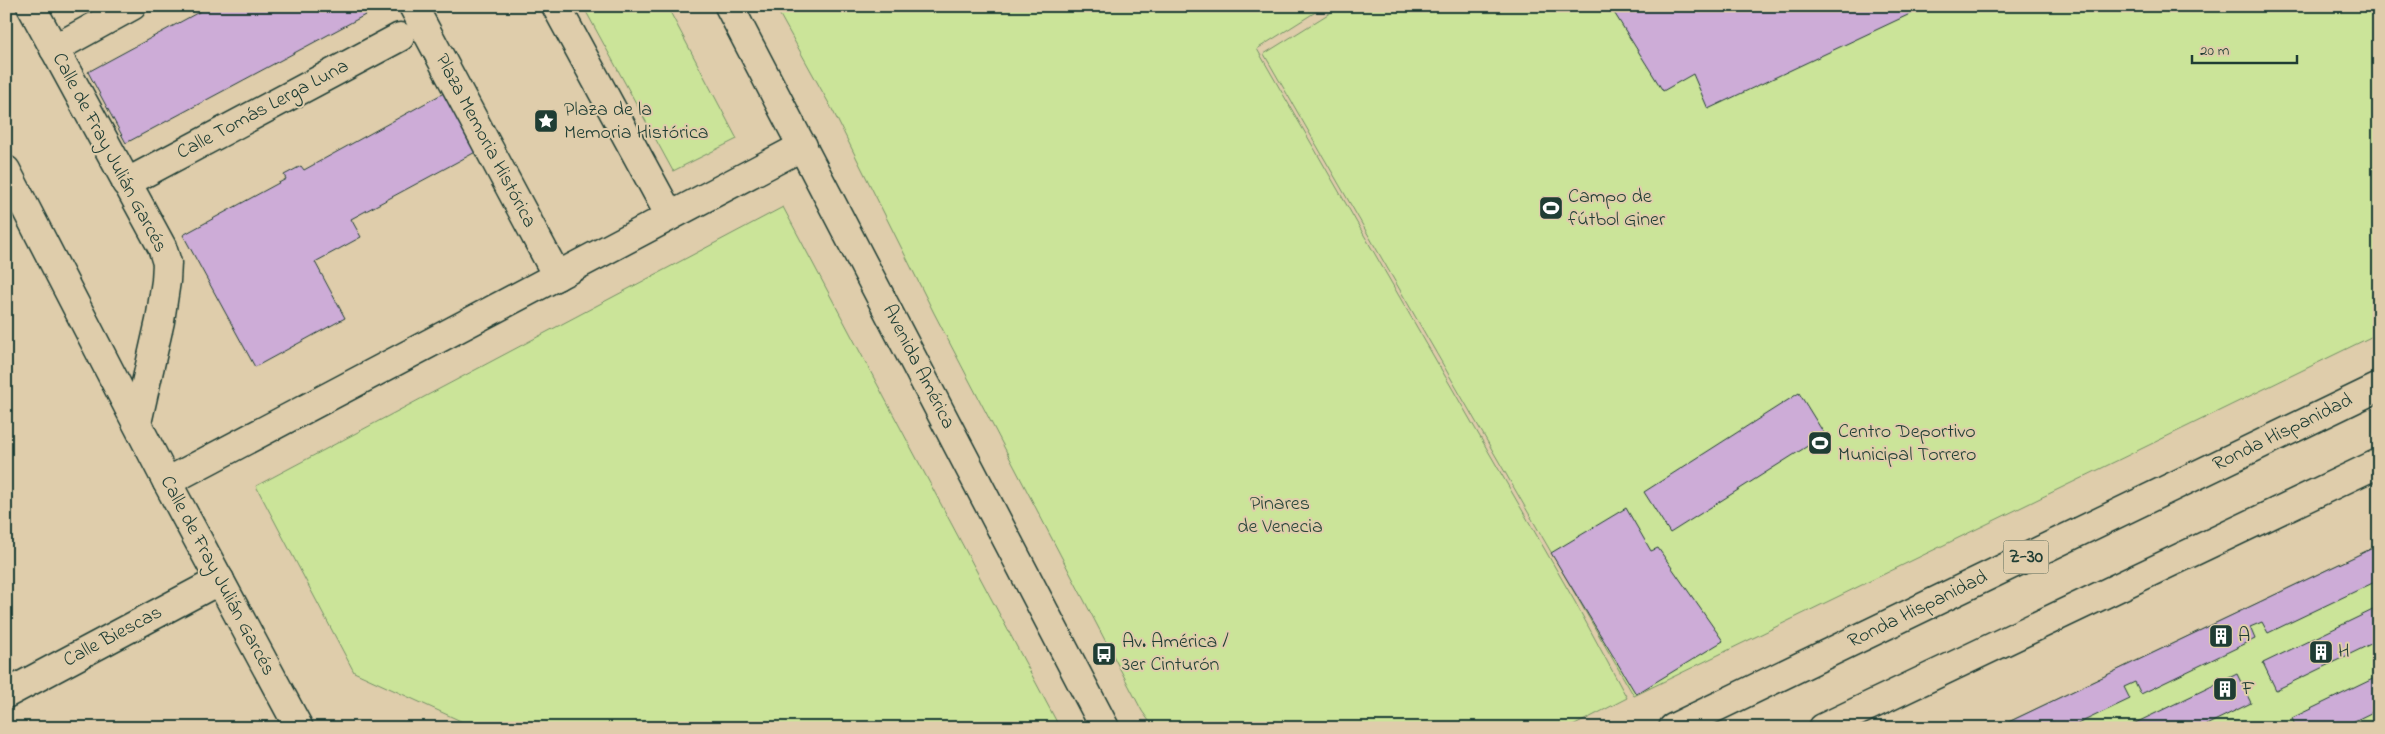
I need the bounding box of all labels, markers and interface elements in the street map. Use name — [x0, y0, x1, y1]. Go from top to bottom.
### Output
scale bar — [2192, 32, 2298, 64]
text: 20 m — [2200, 40, 2230, 62]
street label: Calle de Fray Julián Garcés — [44, 48, 174, 258]
street label: Plaza Memoria Histórica — [427, 49, 543, 233]
street label: Calle Tomás Lerga Luna — [172, 52, 355, 169]
place label: Plaza de la Memoria Histórica — [564, 96, 709, 148]
place icon: Plaza de la Memoria Histórica — [533, 108, 559, 134]
place label: Campo de fútbol Giner — [1568, 183, 1666, 235]
sports icon: Campo de fútbol Giner — [1538, 195, 1564, 221]
street label: Avenida América — [874, 300, 962, 434]
street label: Ronda Hispanidad — [2208, 387, 2358, 479]
place label: Centro Deportivo Municipal Torrero — [1838, 418, 1977, 470]
sports icon: Centro Deportivo Municipal Torrero — [1807, 430, 1833, 456]
street label: Calle de Fray Julián Garcés — [152, 471, 282, 681]
park label: Pinares de Venecia — [1237, 490, 1323, 542]
road number: Z-30 — [2004, 540, 2048, 574]
street label: Ronda Hispanidad — [1843, 564, 1993, 656]
street label: Calle Biescas — [58, 599, 168, 675]
place label: A — [2238, 622, 2250, 651]
building icon: A — [2208, 623, 2234, 649]
place label: Av. América / 3er Cinturón — [1122, 628, 1229, 680]
place label: H — [2338, 638, 2350, 667]
building icon: H — [2308, 639, 2334, 665]
bus stop icon: Av. América / 3er Cinturón — [1091, 641, 1117, 667]
place label: F — [2241, 675, 2255, 704]
building icon: F — [2212, 676, 2238, 702]

